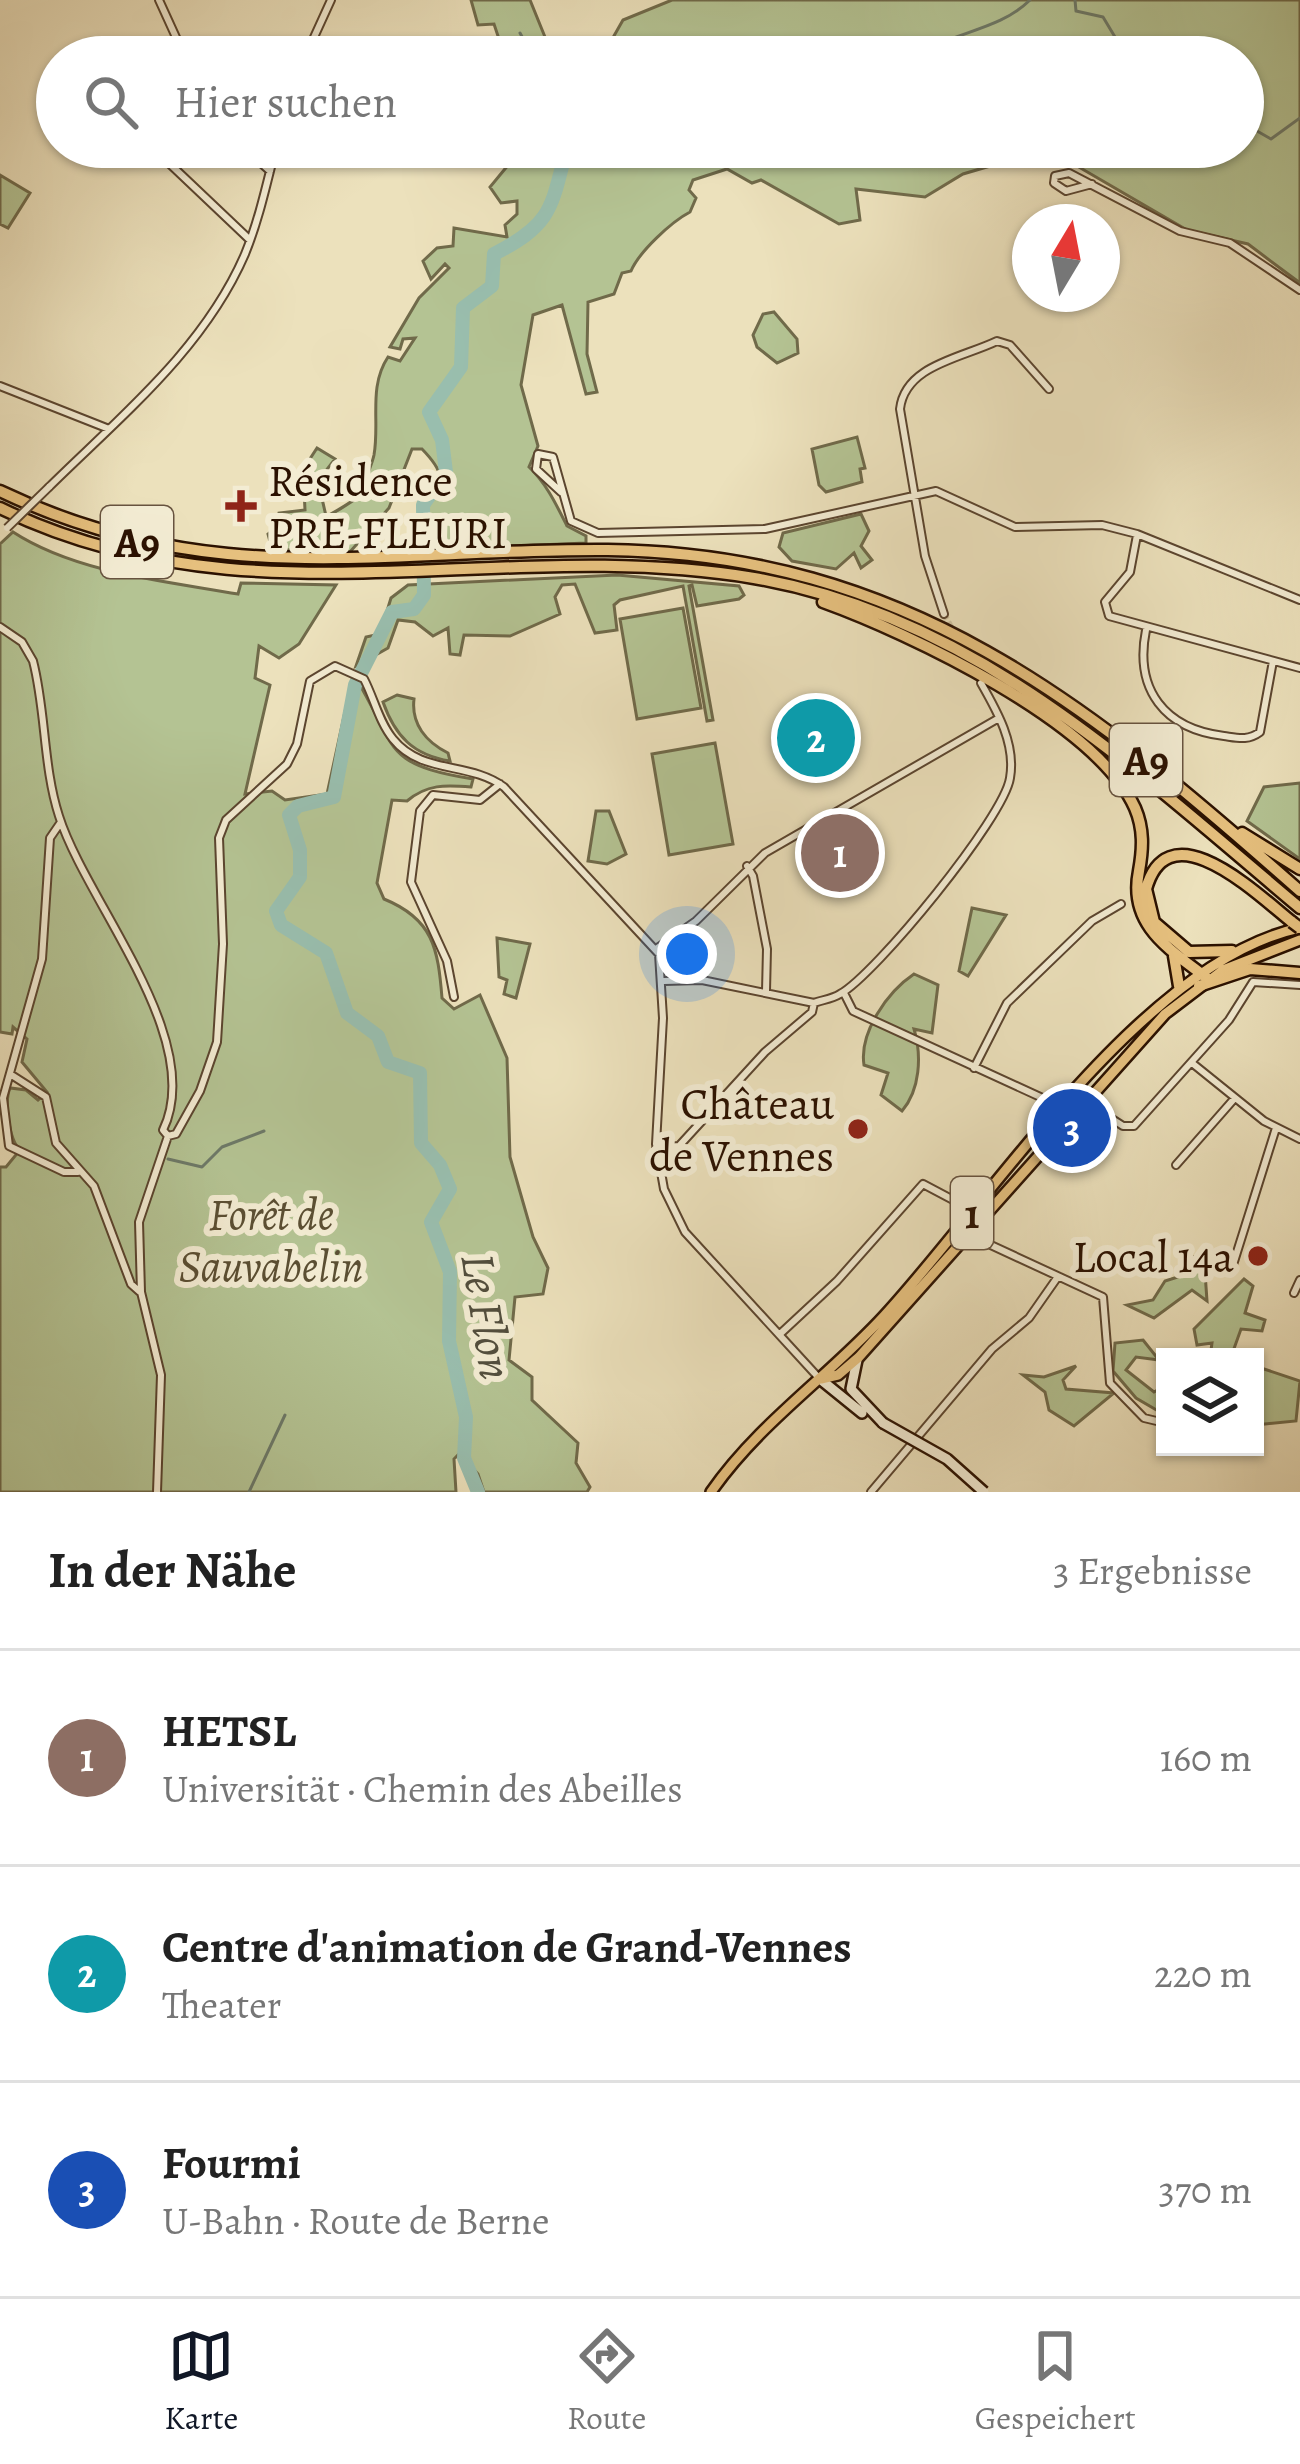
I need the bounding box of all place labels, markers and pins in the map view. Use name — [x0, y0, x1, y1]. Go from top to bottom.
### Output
place label: Résidence PRE-FLEURI — [268, 450, 507, 564]
marker: Résidence PRE-FLEURI — [225, 490, 257, 522]
pin: 2 — [777, 693, 855, 783]
pin: 1 — [801, 808, 879, 898]
place label: Château de Vennes — [649, 1073, 835, 1187]
pin: 3 — [1033, 1083, 1111, 1173]
marker: Château de Vennes — [845, 1116, 871, 1142]
place label: Local 14a — [1073, 1226, 1234, 1288]
marker: Local 14a — [1245, 1243, 1271, 1269]

